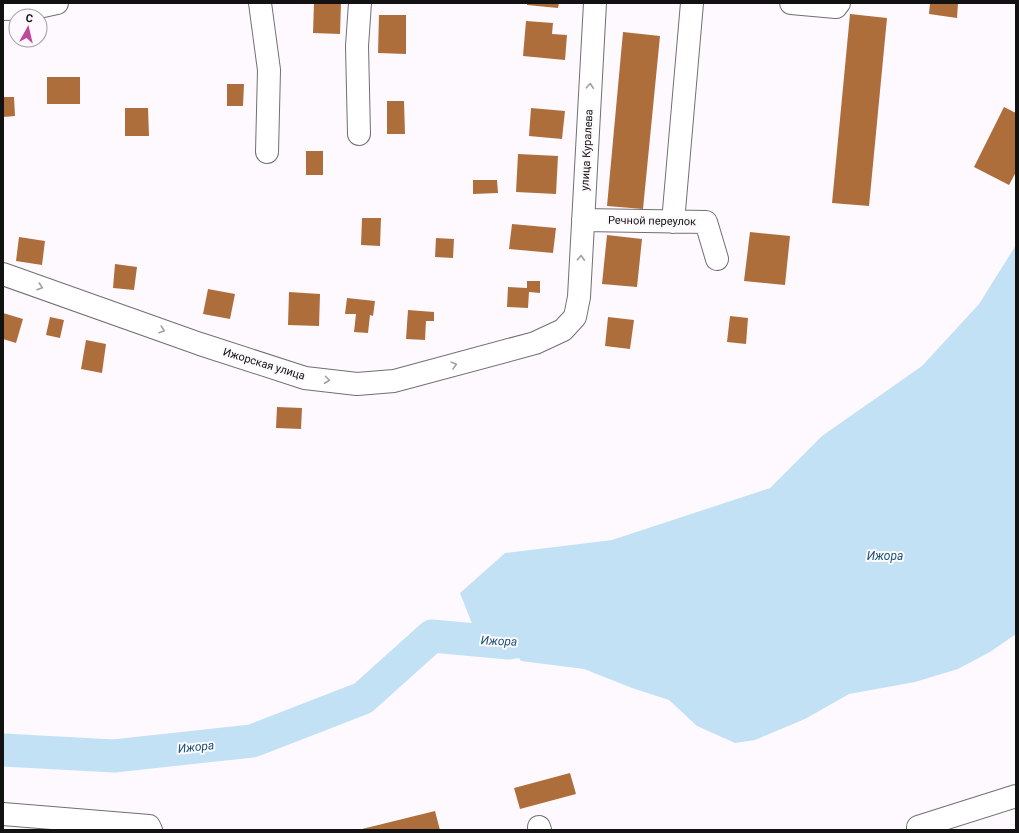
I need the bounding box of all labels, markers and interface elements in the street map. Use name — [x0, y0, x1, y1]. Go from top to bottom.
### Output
north arrow — [8, 8, 48, 48]
text: С — [25, 12, 34, 26]
one-way arrow — [586, 83, 595, 89]
street label: улица Куралева — [578, 109, 596, 191]
street label: Речной переулок — [608, 214, 696, 228]
one-way arrow — [577, 255, 586, 261]
one-way arrow — [36, 283, 43, 291]
one-way arrow — [159, 326, 166, 334]
street label: Ижорская улица — [221, 345, 307, 383]
one-way arrow — [451, 361, 457, 369]
one-way arrow — [324, 376, 330, 385]
water label: Ижора — [867, 549, 903, 563]
water label: Ижора — [480, 633, 518, 649]
water label: Ижора — [177, 738, 215, 756]

